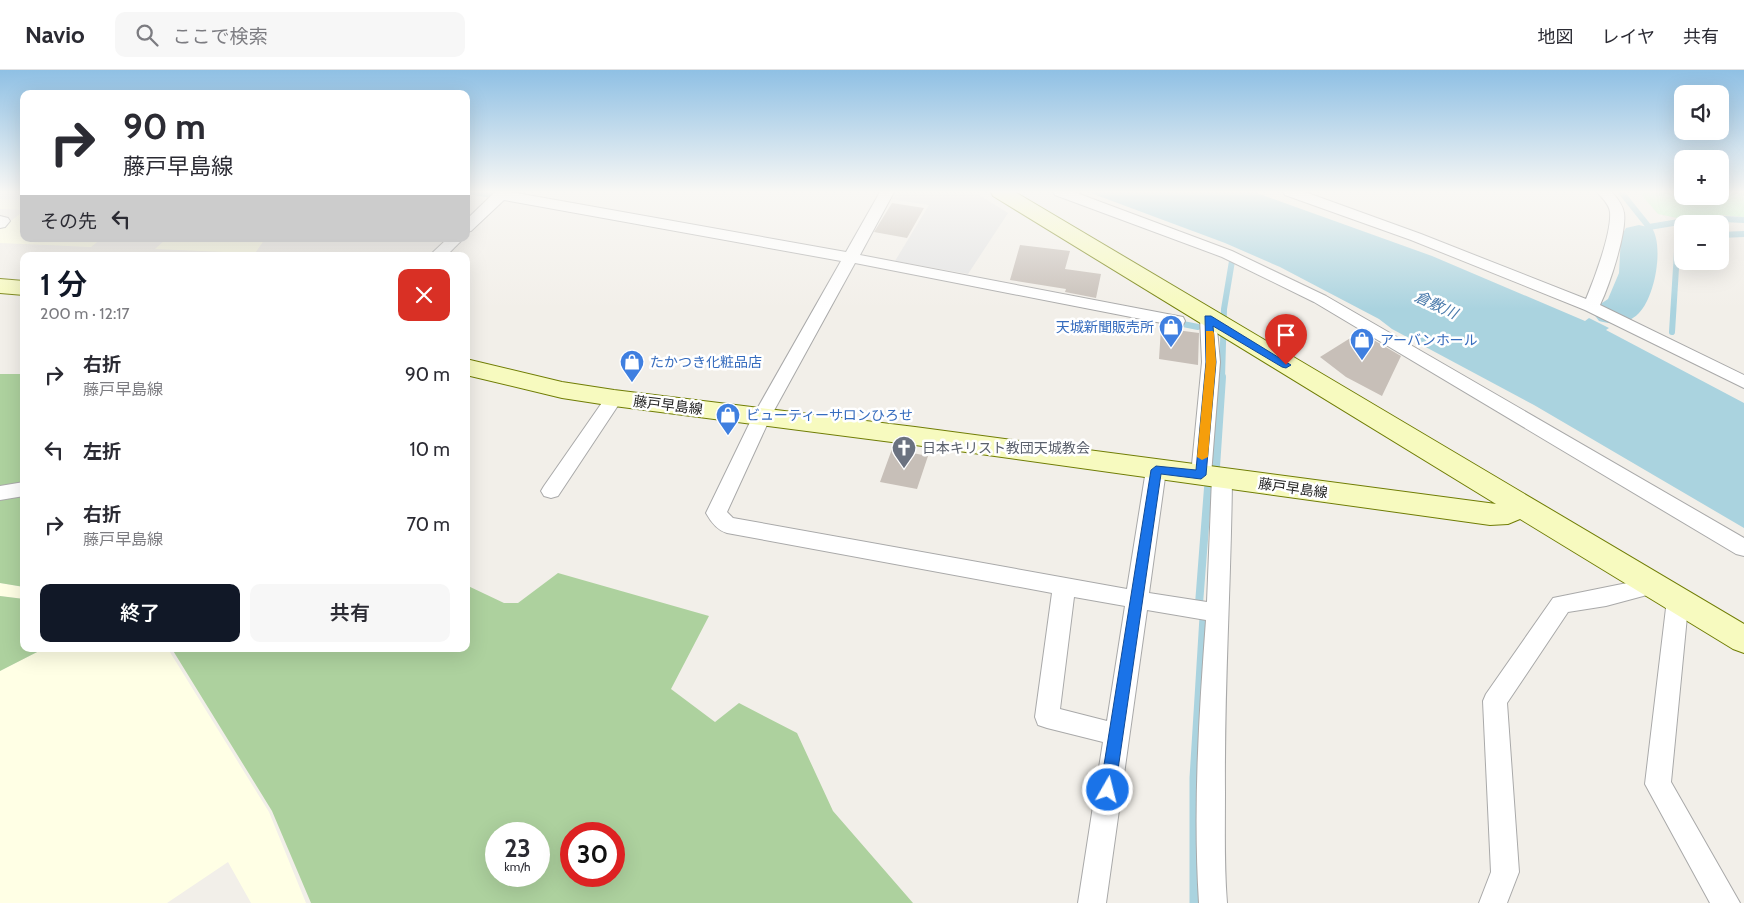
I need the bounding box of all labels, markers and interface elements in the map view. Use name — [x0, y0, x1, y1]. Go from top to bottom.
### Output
search box — [115, 12, 465, 57]
text: Navio — [25, 20, 85, 49]
icon: search — [133, 21, 161, 49]
text: ここで検索 — [173, 25, 268, 48]
text: 地図 — [1538, 26, 1574, 48]
text: レイヤ — [1602, 26, 1655, 48]
text: 共有 — [1683, 26, 1719, 48]
map controls — [1674, 85, 1729, 270]
button: sound — [1674, 85, 1729, 140]
text: 90 m — [123, 105, 206, 148]
icon: right — [40, 110, 105, 175]
button: + — [1674, 150, 1729, 205]
text: 藤戸早島線 — [123, 153, 233, 180]
icon: left — [107, 205, 135, 233]
text: その先 — [40, 210, 97, 233]
button: − — [1674, 215, 1729, 270]
text: 1 分 — [40, 266, 87, 303]
button: close — [398, 269, 450, 321]
water label: 倉敷川 — [1412, 287, 1462, 324]
text: 200 m · 12:17 — [40, 304, 130, 323]
shop icon: 天城新聞販売所 — [1158, 314, 1184, 348]
pin — [1265, 314, 1307, 365]
place label: 天城新聞販売所 — [1056, 318, 1154, 336]
icon: arrive — [1272, 321, 1300, 349]
shop icon: アーバンホール — [1349, 327, 1375, 361]
place label: アーバンホール — [1380, 331, 1478, 349]
shop icon: たかつき化粧品店 — [619, 349, 645, 383]
text: 右折 — [83, 353, 121, 376]
place label: たかつき化粧品店 — [650, 353, 762, 371]
icon: right — [40, 361, 68, 389]
text: 90 m — [405, 363, 450, 386]
text: 藤戸早島線 — [83, 380, 163, 399]
street label: 藤戸早島線 — [632, 392, 704, 418]
shop icon: ビューティーサロンひろせ — [715, 402, 741, 436]
place label: ビューティーサロンひろせ — [746, 406, 913, 424]
church icon: 日本キリスト教団天城教会 — [891, 435, 917, 469]
icon: left — [40, 436, 68, 464]
text: 10 m — [410, 438, 450, 461]
place label: 日本キリスト教団天城教会 — [922, 439, 1090, 457]
text: 左折 — [83, 440, 121, 463]
street label: 藤戸早島線 — [1257, 474, 1329, 502]
text: 右折 — [83, 503, 121, 526]
icon: right — [40, 511, 68, 539]
text: 70 m — [406, 513, 450, 536]
text: 藤戸早島線 — [83, 530, 163, 549]
button: 終了 — [40, 584, 240, 642]
button: 共有 — [250, 584, 450, 642]
position arrow — [1081, 763, 1133, 815]
speed limit sign: 30 — [560, 822, 625, 887]
text: 23 — [504, 833, 531, 863]
text: km/h — [504, 859, 531, 874]

